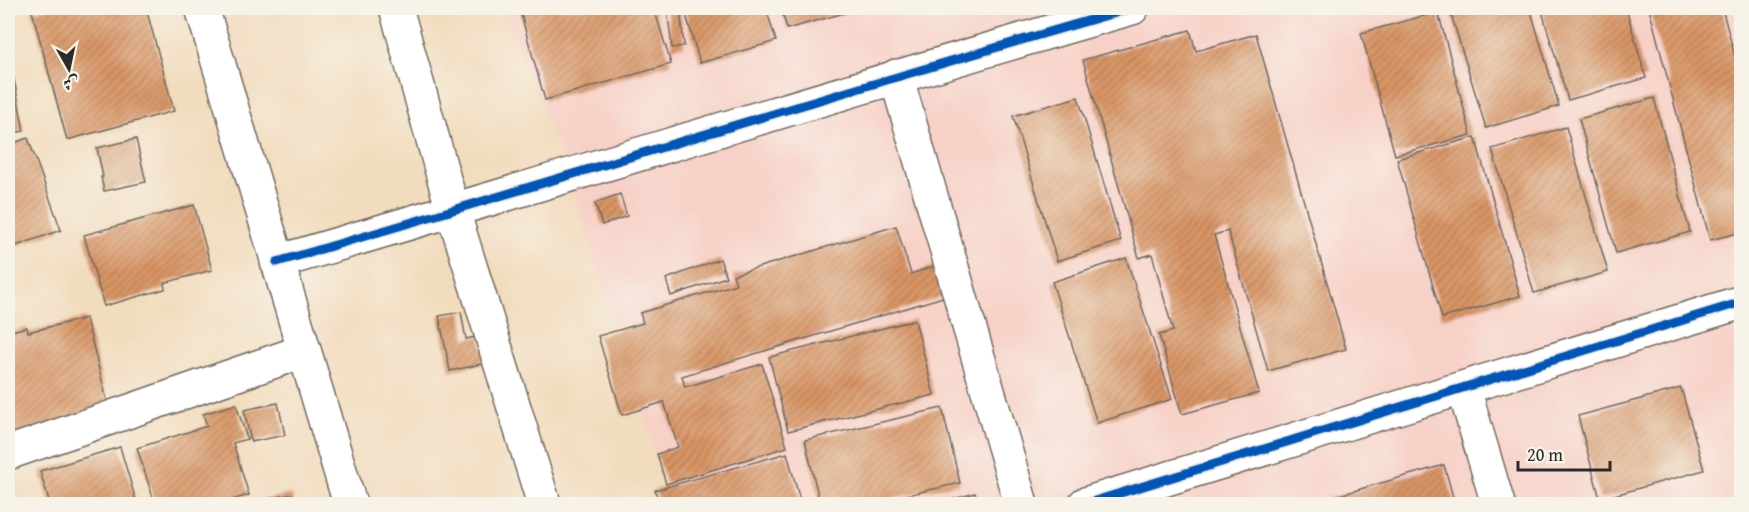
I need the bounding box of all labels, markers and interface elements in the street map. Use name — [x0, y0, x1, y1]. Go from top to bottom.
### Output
north arrow — [39, 39, 99, 99]
text: ش — [62, 71, 81, 97]
scale bar — [1518, 434, 1610, 472]
text: 20 m — [1527, 441, 1563, 468]

